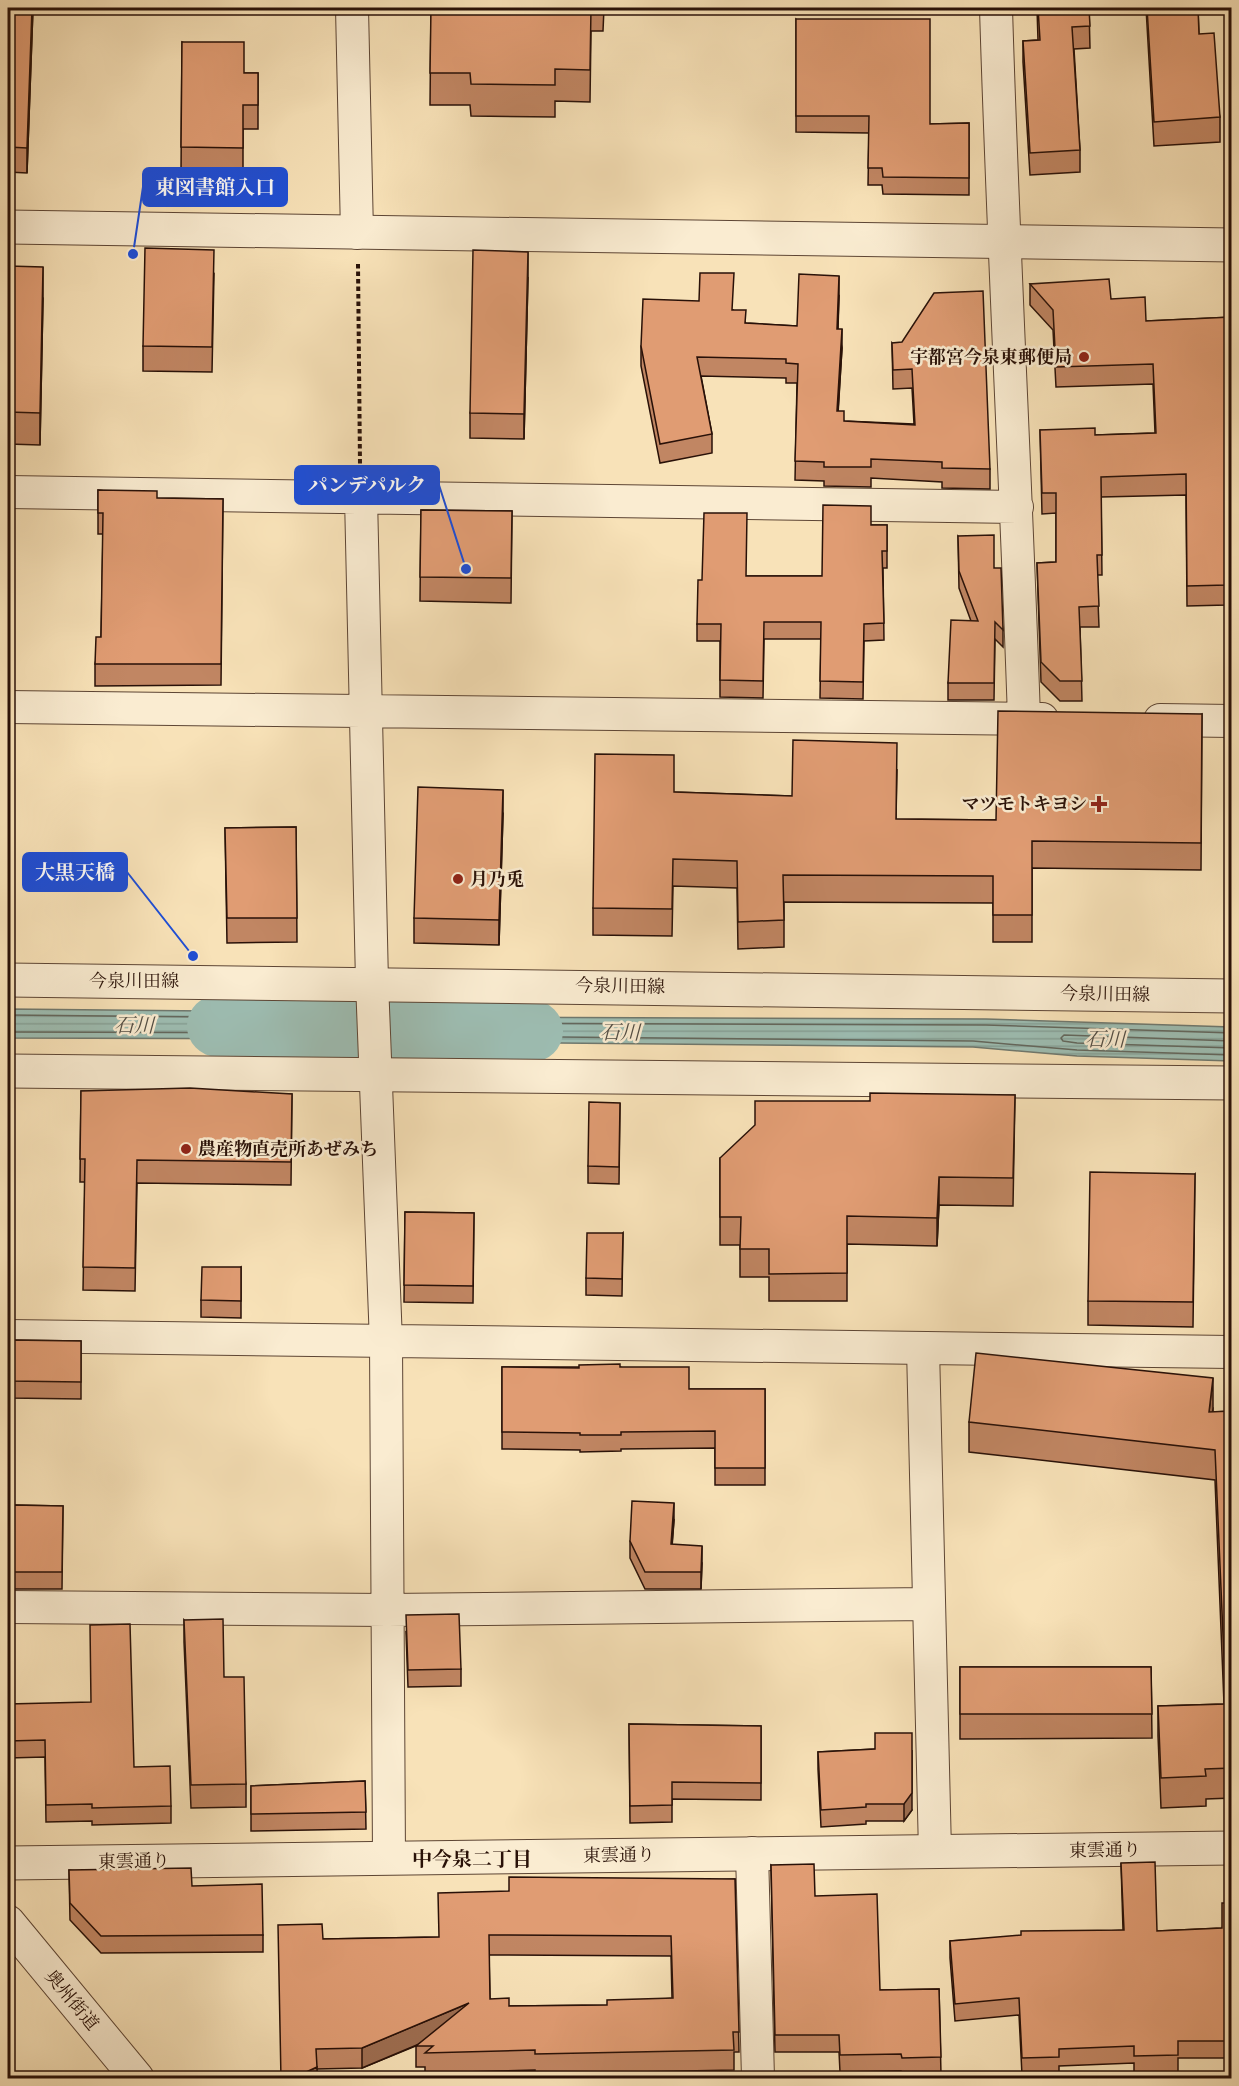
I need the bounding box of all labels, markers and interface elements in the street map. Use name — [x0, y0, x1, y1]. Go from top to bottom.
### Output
callout: 東図書館入口 — [143, 168, 287, 206]
text: 東図書館入口 — [155, 175, 275, 199]
place label: 宇都宮今泉東郵便局 — [910, 346, 1072, 368]
marker: 宇都宮今泉東郵便局 — [1077, 350, 1091, 364]
callout: パンデパルク — [295, 466, 439, 504]
text: パンデパルク — [308, 473, 426, 497]
place label: マツモトキヨシ — [962, 793, 1087, 815]
marker: マツモトキヨシ — [1092, 797, 1106, 811]
callout: 大黒天橋 — [23, 853, 127, 891]
text: 大黒天橋 — [35, 860, 115, 884]
place label: 月乃兎 — [470, 868, 524, 890]
marker: 月乃兎 — [451, 872, 465, 886]
street label: 今泉川田線 — [89, 970, 179, 992]
street label: 今泉川田線 — [575, 974, 665, 998]
street label: 今泉川田線 — [1060, 982, 1150, 1006]
water label: 石川 — [114, 1013, 156, 1037]
water label: 石川 — [600, 1020, 642, 1044]
water label: 石川 — [1085, 1027, 1127, 1051]
place label: 農産物直売所あぜみち — [198, 1138, 378, 1160]
marker: 農産物直売所あぜみち — [179, 1142, 193, 1156]
street label: 東雲通り — [1069, 1838, 1141, 1862]
street label: 東雲通り — [583, 1843, 655, 1867]
district label: 中今泉二丁目 — [412, 1847, 532, 1871]
street label: 東雲通り — [98, 1849, 170, 1873]
street label: 奥州街道 — [40, 1965, 104, 2035]

